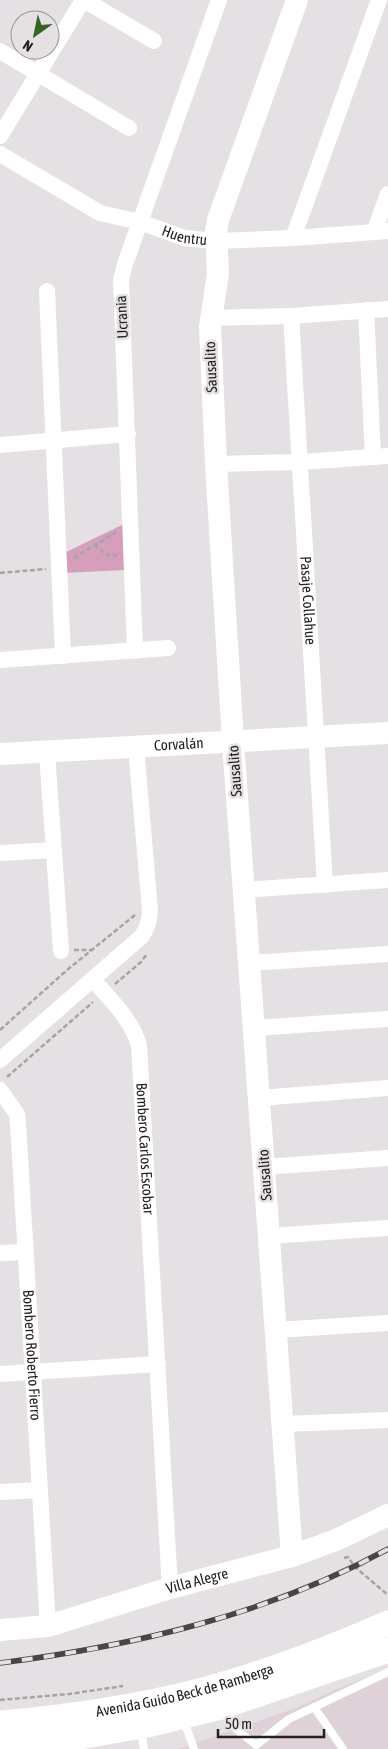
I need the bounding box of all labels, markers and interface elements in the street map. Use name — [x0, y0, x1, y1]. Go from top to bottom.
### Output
north arrow — [10, 10, 60, 60]
text: N — [20, 37, 36, 55]
street label: Huentru — [160, 222, 208, 248]
street label: Ucrania — [112, 295, 131, 339]
street label: Sausalito — [201, 341, 220, 393]
street label: Pasaje Collahue — [297, 556, 320, 645]
street label: Corvalán — [154, 734, 204, 754]
street label: Sausalito — [224, 745, 245, 797]
street label: Bombero Carlos Escobar — [133, 1082, 158, 1215]
street label: Sausalito — [254, 1149, 275, 1201]
street label: Bombero Roberto Fierro — [20, 1289, 45, 1421]
street label: Villa Alegre — [164, 1564, 230, 1597]
street label: Avenida Guido Beck de Ramberga — [95, 1660, 276, 1720]
scale bar — [218, 1706, 324, 1738]
text: 50 m — [225, 1715, 252, 1732]

